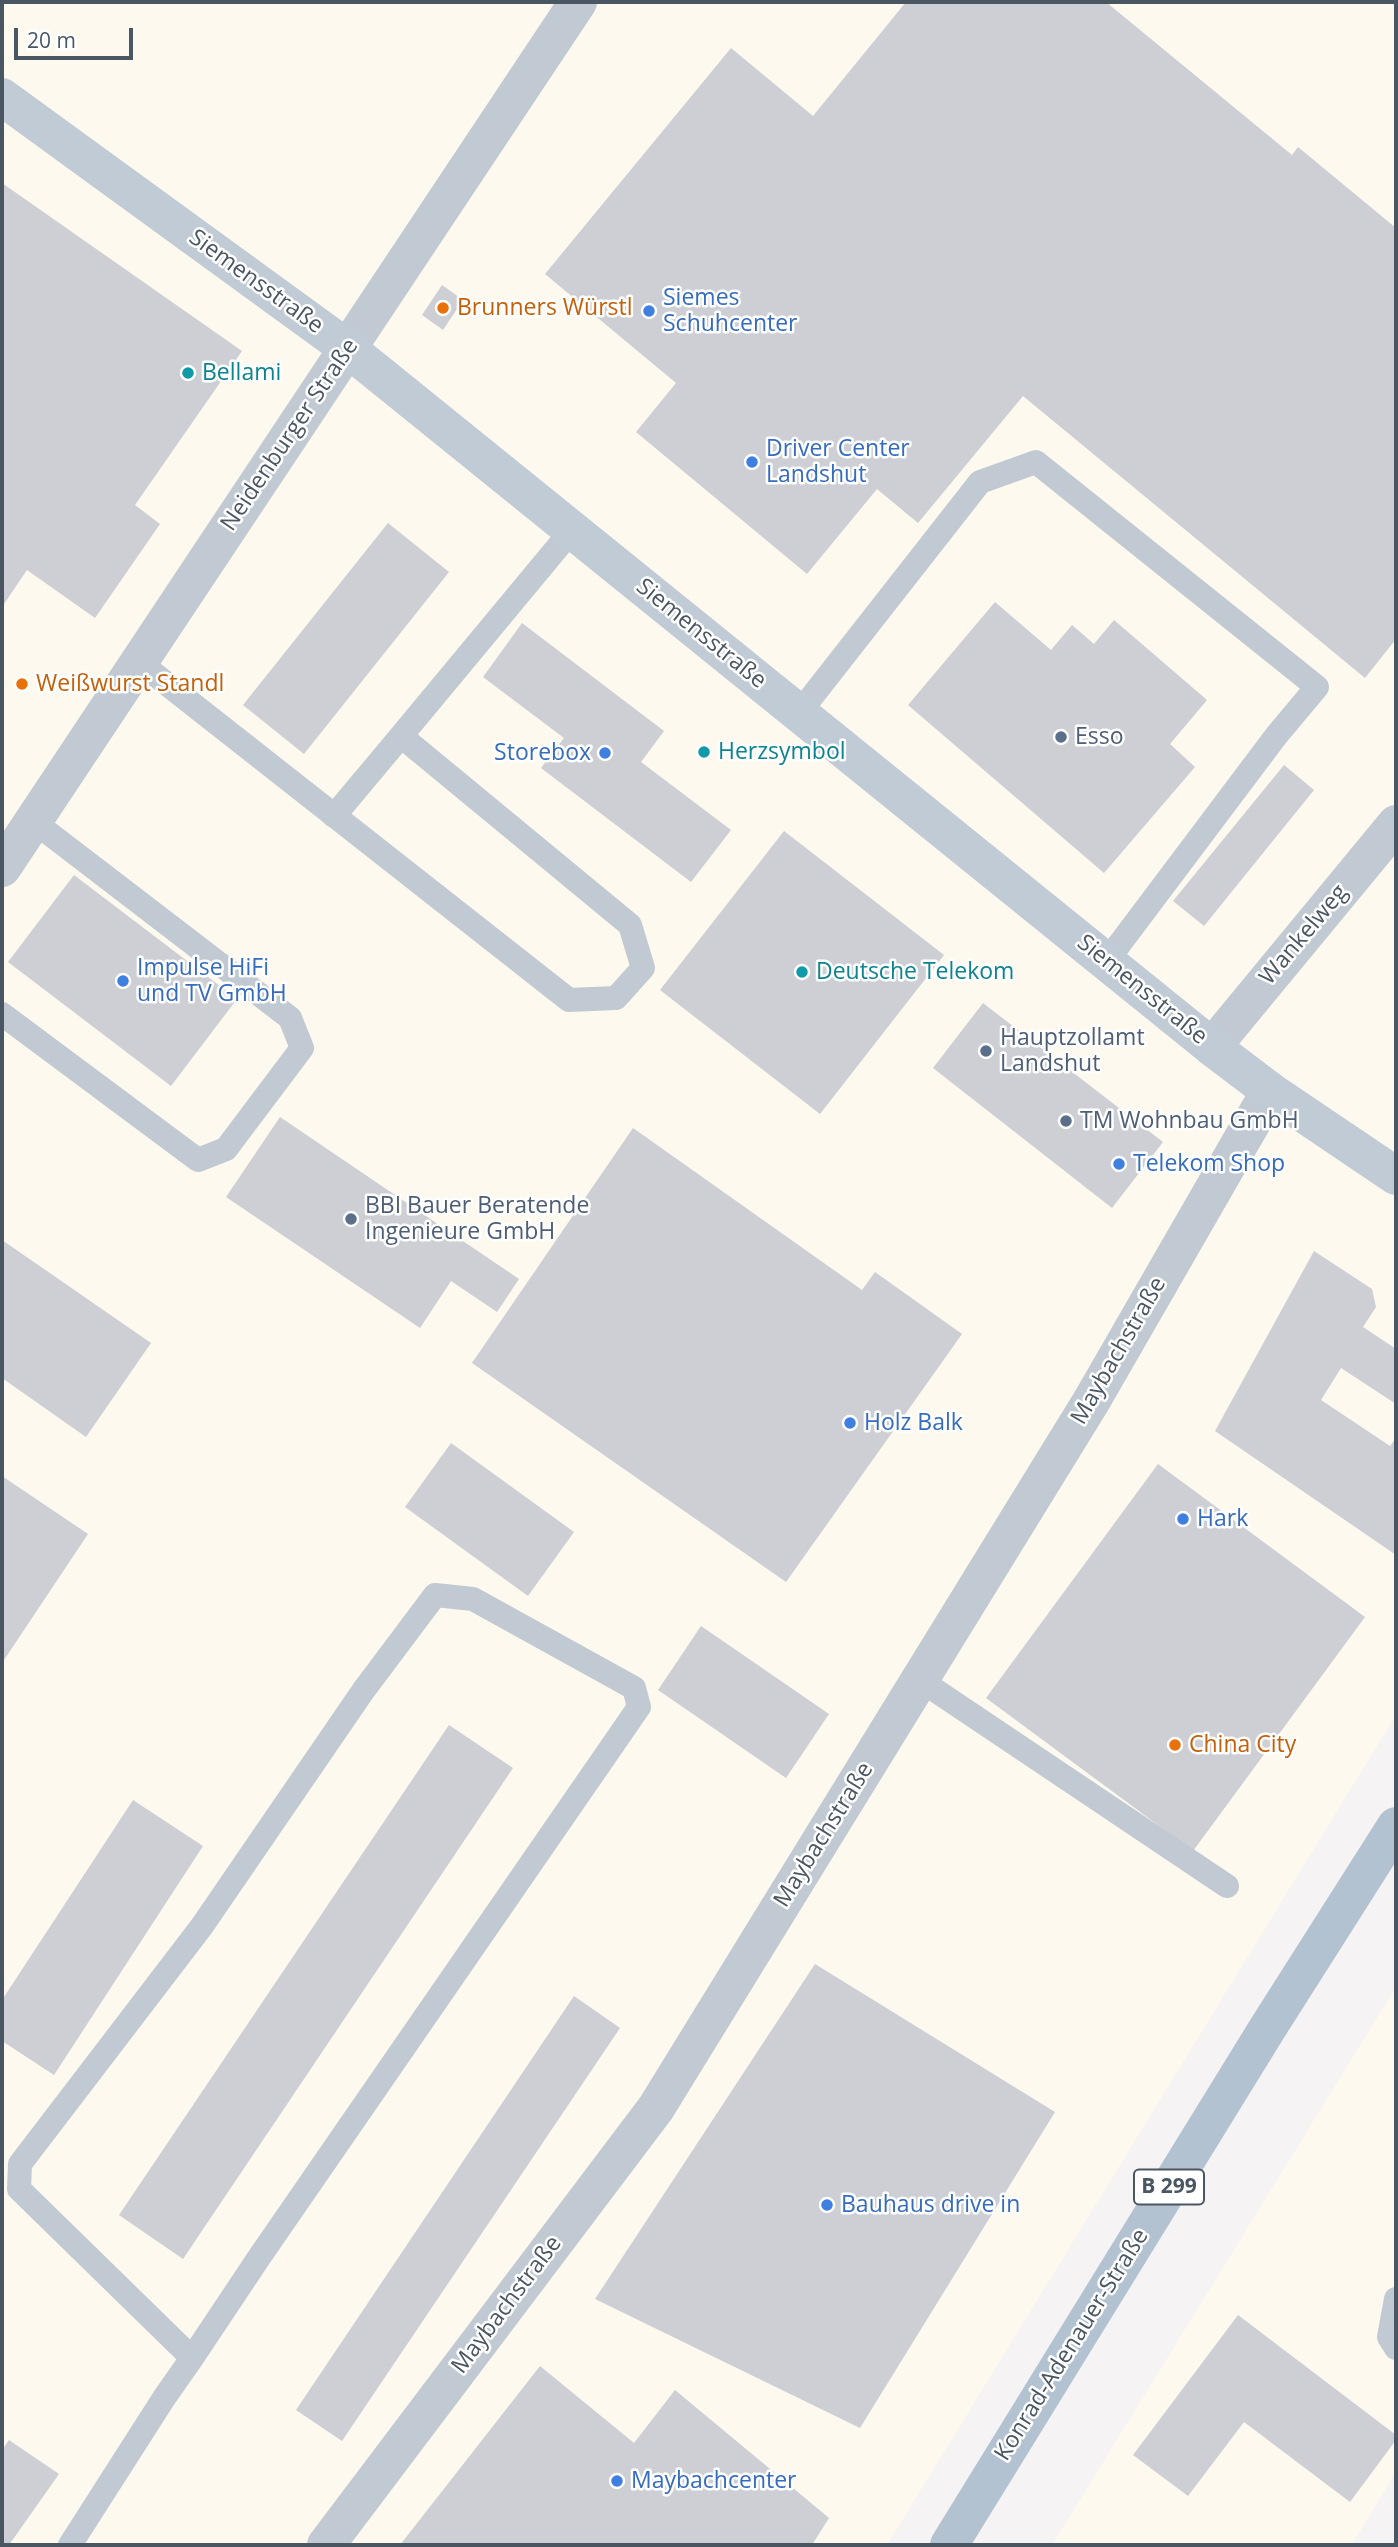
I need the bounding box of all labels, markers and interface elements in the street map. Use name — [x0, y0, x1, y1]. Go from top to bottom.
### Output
scale bar — [18, 14, 136, 58]
text: 20 m — [27, 26, 76, 54]
street label: Siemensstraße — [183, 224, 329, 340]
place label: Siemes Schuhcenter — [663, 284, 797, 338]
place label: Brunners Würstl — [457, 294, 633, 322]
marker: Brunners Würstl — [435, 300, 451, 316]
marker: Siemes Schuhcenter — [641, 303, 657, 319]
street label: Neidenburger Straße — [215, 334, 365, 536]
place label: Bellami — [202, 359, 281, 387]
marker: Bellami — [180, 365, 196, 381]
place label: Driver Center Landshut — [766, 435, 910, 489]
marker: Driver Center Landshut — [744, 454, 760, 470]
street label: Siemensstraße — [630, 573, 772, 695]
place label: Weißwurst Standl — [36, 670, 224, 698]
marker: Weißwurst Standl — [14, 676, 30, 692]
place label: Esso — [1075, 723, 1124, 751]
marker: Esso — [1053, 729, 1069, 745]
place label: Herzsymbol — [718, 738, 846, 766]
place label: Storebox — [494, 739, 591, 767]
marker: Herzsymbol — [696, 744, 712, 760]
marker: Storebox — [597, 745, 613, 761]
street label: Wankelweg — [1254, 879, 1354, 991]
street label: Siemensstraße — [1071, 929, 1213, 1051]
place label: Impulse HiFi und TV GmbH — [137, 954, 287, 1008]
place label: Deutsche Telekom — [816, 958, 1014, 986]
marker: Deutsche Telekom — [794, 964, 810, 980]
marker: Impulse HiFi und TV GmbH — [115, 973, 131, 989]
place label: Hauptzollamt Landshut — [1000, 1024, 1145, 1078]
marker: Hauptzollamt Landshut — [978, 1043, 994, 1059]
place label: TM Wohnbau GmbH — [1080, 1107, 1299, 1135]
marker: TM Wohnbau GmbH — [1058, 1113, 1074, 1129]
place label: Telekom Shop — [1133, 1150, 1285, 1178]
marker: Telekom Shop — [1111, 1156, 1127, 1172]
place label: BBI Bauer Beratende Ingenieure GmbH — [365, 1192, 589, 1246]
marker: BBI Bauer Beratende Ingenieure GmbH — [343, 1211, 359, 1227]
street label: Maybachstraße — [1066, 1272, 1172, 1430]
place label: Holz Balk — [864, 1409, 963, 1437]
marker: Holz Balk — [842, 1415, 858, 1431]
place label: Hark — [1197, 1505, 1248, 1533]
marker: Hark — [1175, 1511, 1191, 1527]
place label: China City — [1189, 1731, 1296, 1759]
marker: China City — [1167, 1737, 1183, 1753]
street label: Maybachstraße — [768, 1757, 880, 1913]
road number: B 299 — [1134, 2170, 1204, 2204]
place label: Bauhaus drive in — [841, 2191, 1020, 2219]
marker: Bauhaus drive in — [819, 2197, 835, 2213]
street label: Konrad-Adenauer-Straße — [989, 2224, 1155, 2466]
street label: Maybachstraße — [446, 2231, 568, 2379]
place label: Maybachcenter — [631, 2467, 797, 2495]
marker: Maybachcenter — [609, 2473, 625, 2489]

